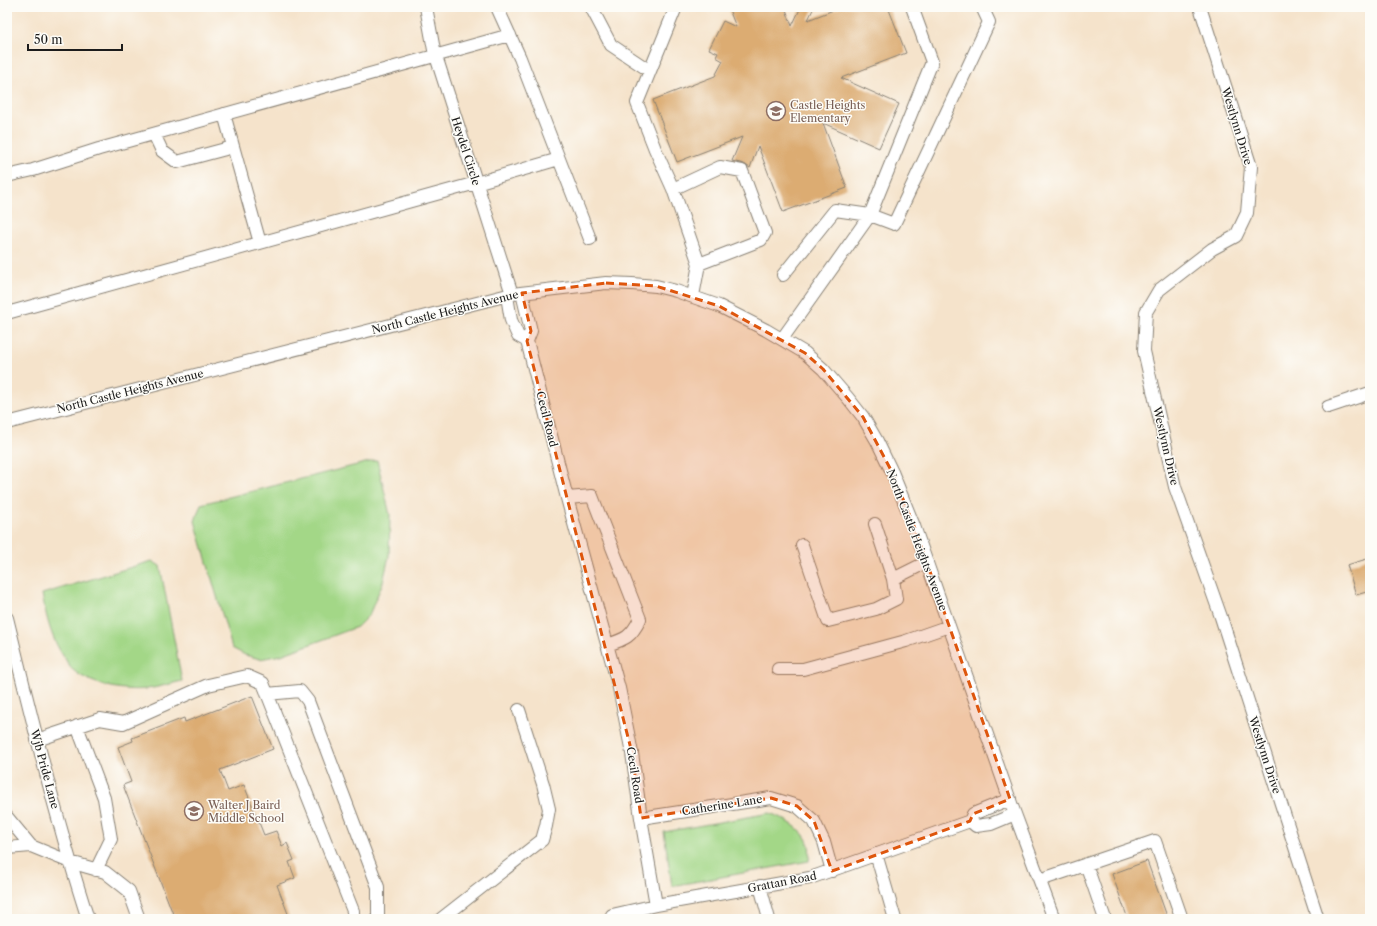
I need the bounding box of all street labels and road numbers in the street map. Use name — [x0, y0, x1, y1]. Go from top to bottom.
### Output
street label: Westlynn Drive — [1218, 85, 1255, 167]
street label: Heydel Circle — [448, 115, 484, 187]
street label: North Castle Heights Avenue — [370, 287, 520, 337]
street label: North Castle Heights Avenue — [55, 366, 205, 416]
street label: Cecil Road — [533, 390, 561, 449]
street label: Westlynn Drive — [1150, 404, 1182, 487]
street label: North Castle Heights Avenue — [883, 467, 951, 613]
street label: Westlynn Drive — [1246, 714, 1284, 795]
street label: Wjb Pride Lane — [27, 727, 62, 810]
street label: Cecil Road — [624, 746, 646, 805]
street label: Catherine Lane — [681, 792, 763, 818]
street label: Grattan Road — [746, 868, 818, 896]

